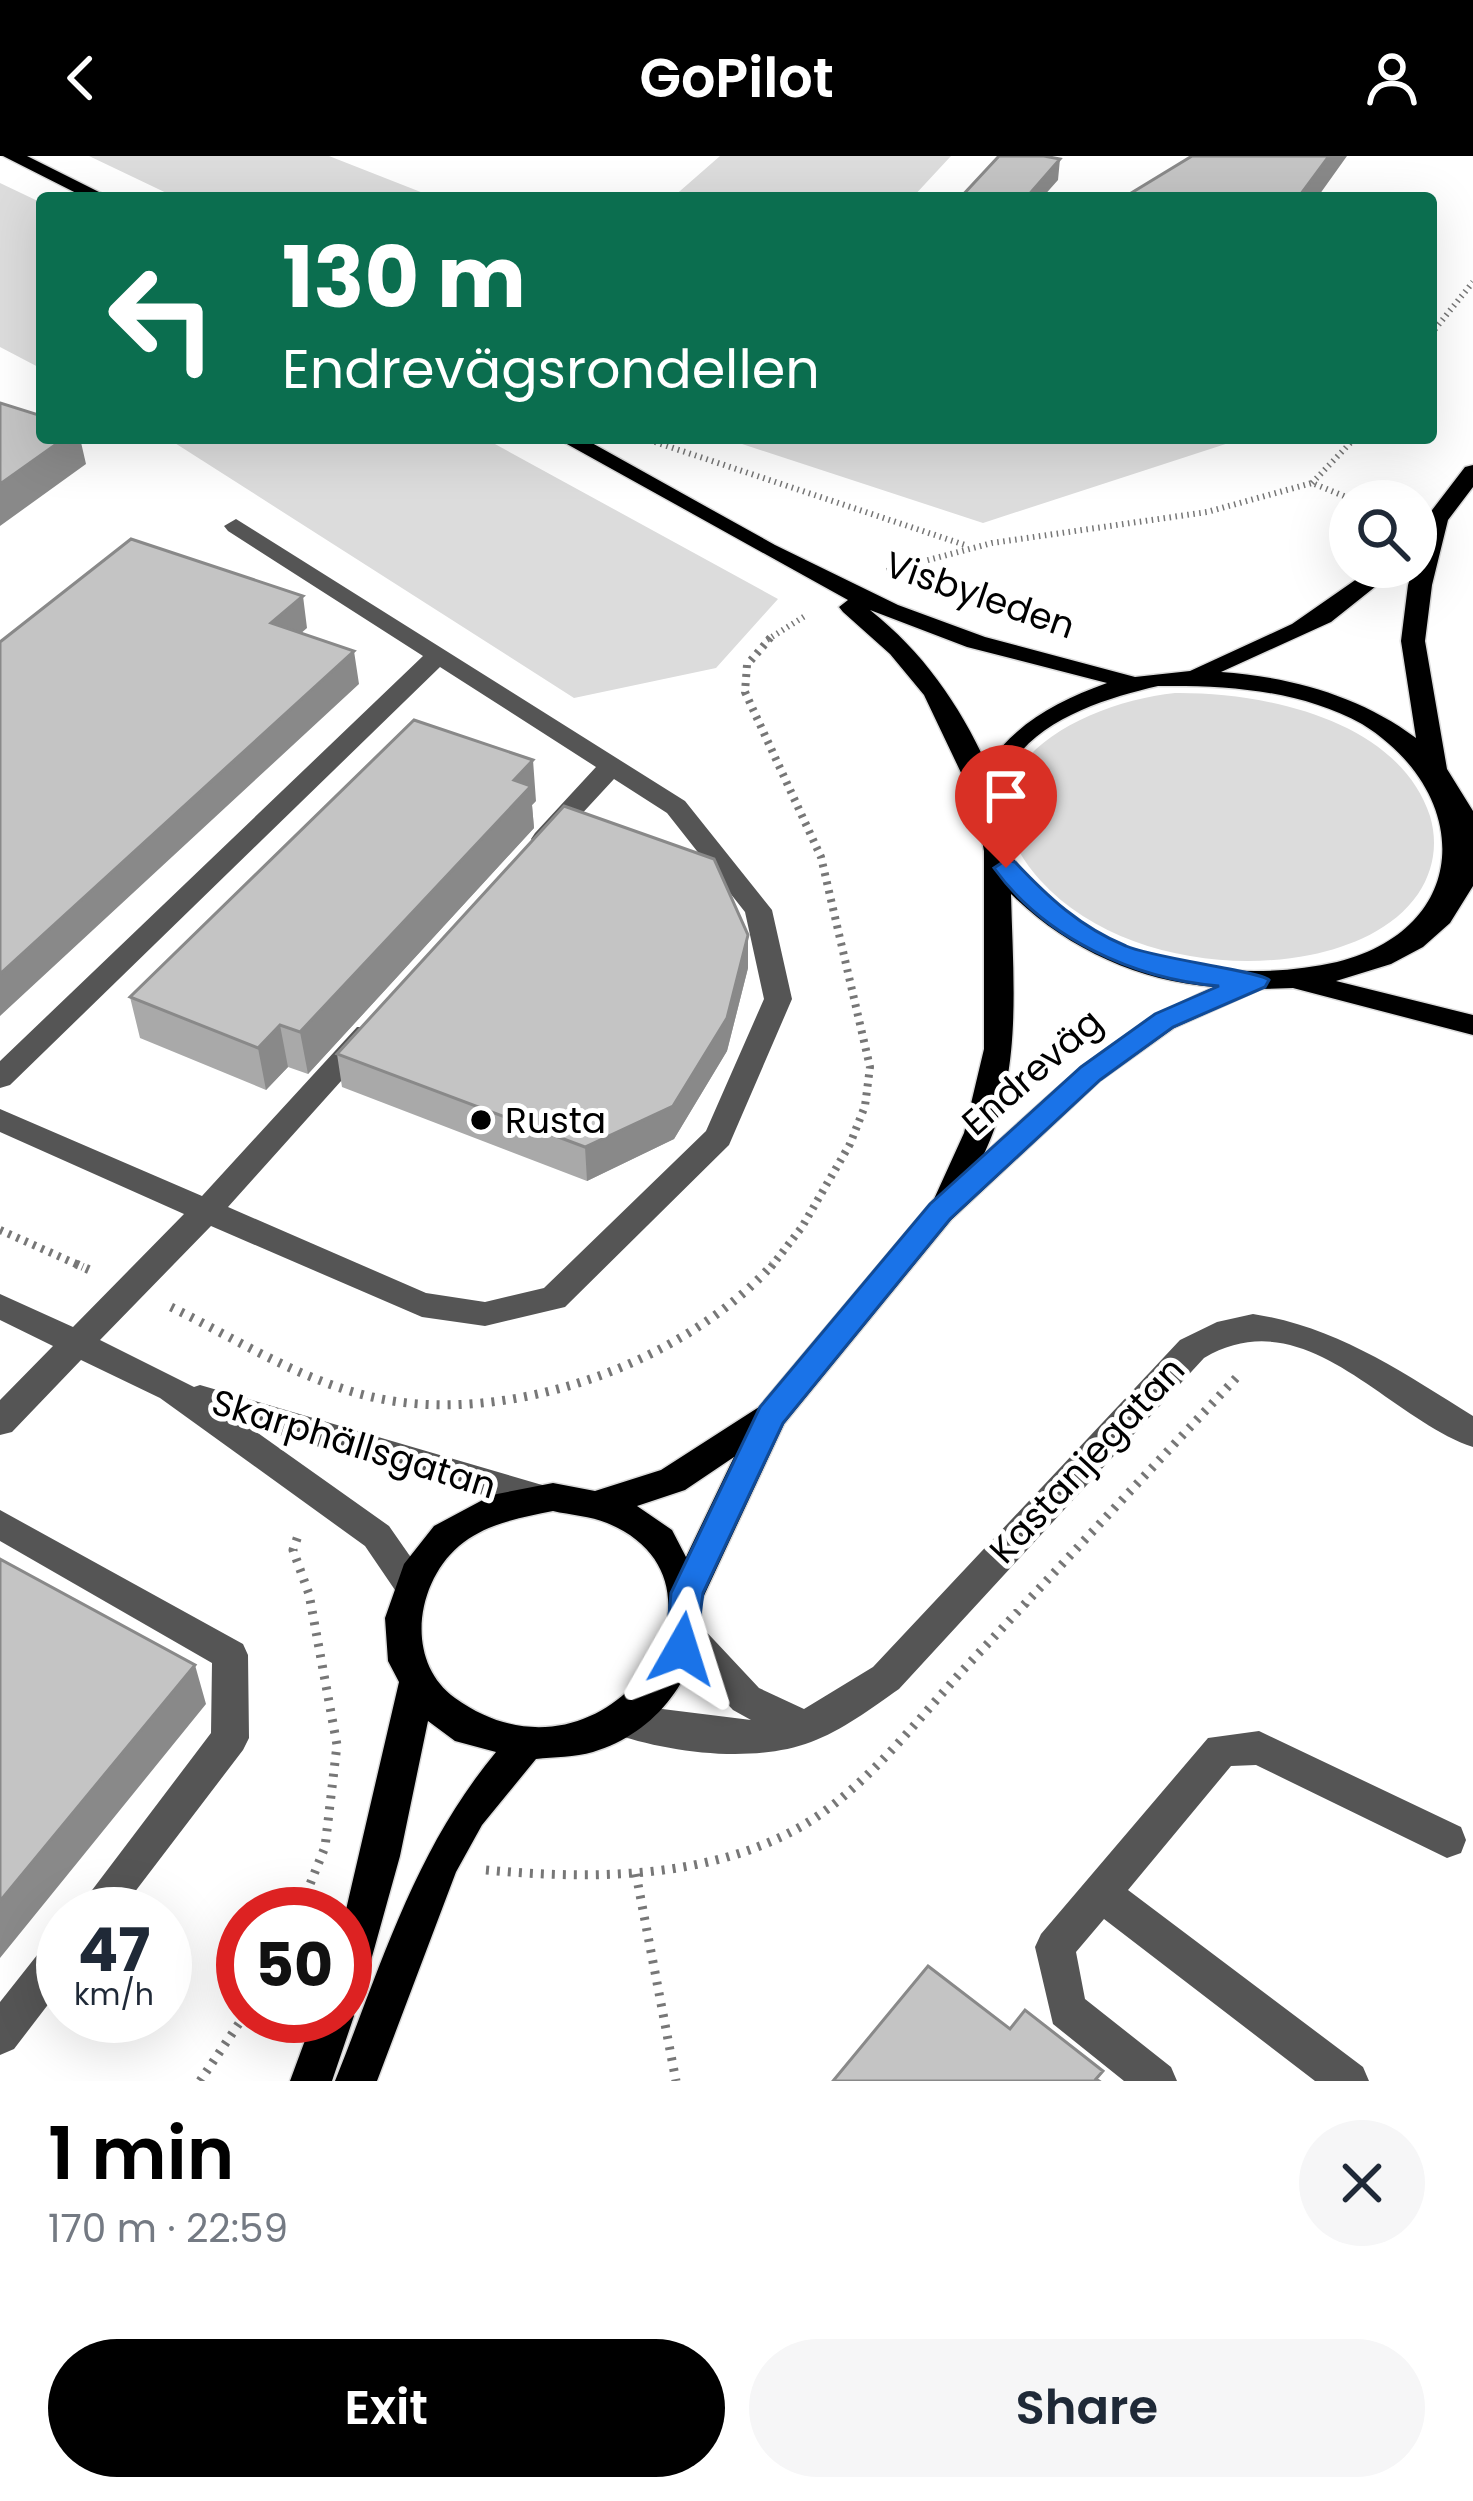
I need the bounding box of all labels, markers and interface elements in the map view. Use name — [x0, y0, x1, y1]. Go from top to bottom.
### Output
text: GoPilot — [639, 40, 834, 116]
icon: back — [48, 45, 114, 111]
icon: person — [1359, 45, 1425, 111]
text: 130 m — [282, 219, 526, 336]
icon: left — [84, 240, 240, 396]
text: Endrevägsrondellen — [282, 331, 820, 407]
map controls — [1329, 480, 1437, 588]
button: search — [1329, 480, 1437, 588]
street label: Visbyleden — [878, 539, 1082, 651]
pin — [955, 745, 1057, 868]
icon: arrive — [973, 763, 1039, 829]
street label: Endreväg — [951, 997, 1113, 1147]
place label: Rusta — [505, 1095, 606, 1146]
marker: Rusta — [468, 1107, 494, 1133]
street label: Kastanjegatan — [978, 1345, 1196, 1575]
street label: Skarphällsgatan — [206, 1377, 502, 1511]
position arrow — [619, 1586, 745, 1712]
speed limit sign: 50 — [216, 1887, 372, 2043]
text: 47 — [78, 1908, 150, 1992]
text: km/h — [74, 1973, 154, 2016]
text: 1 min — [48, 2103, 234, 2204]
button: close — [1299, 2120, 1425, 2246]
text: 170 m · 22:59 — [48, 2201, 288, 2256]
button: Exit — [48, 2339, 725, 2477]
button: Share — [749, 2339, 1425, 2477]

